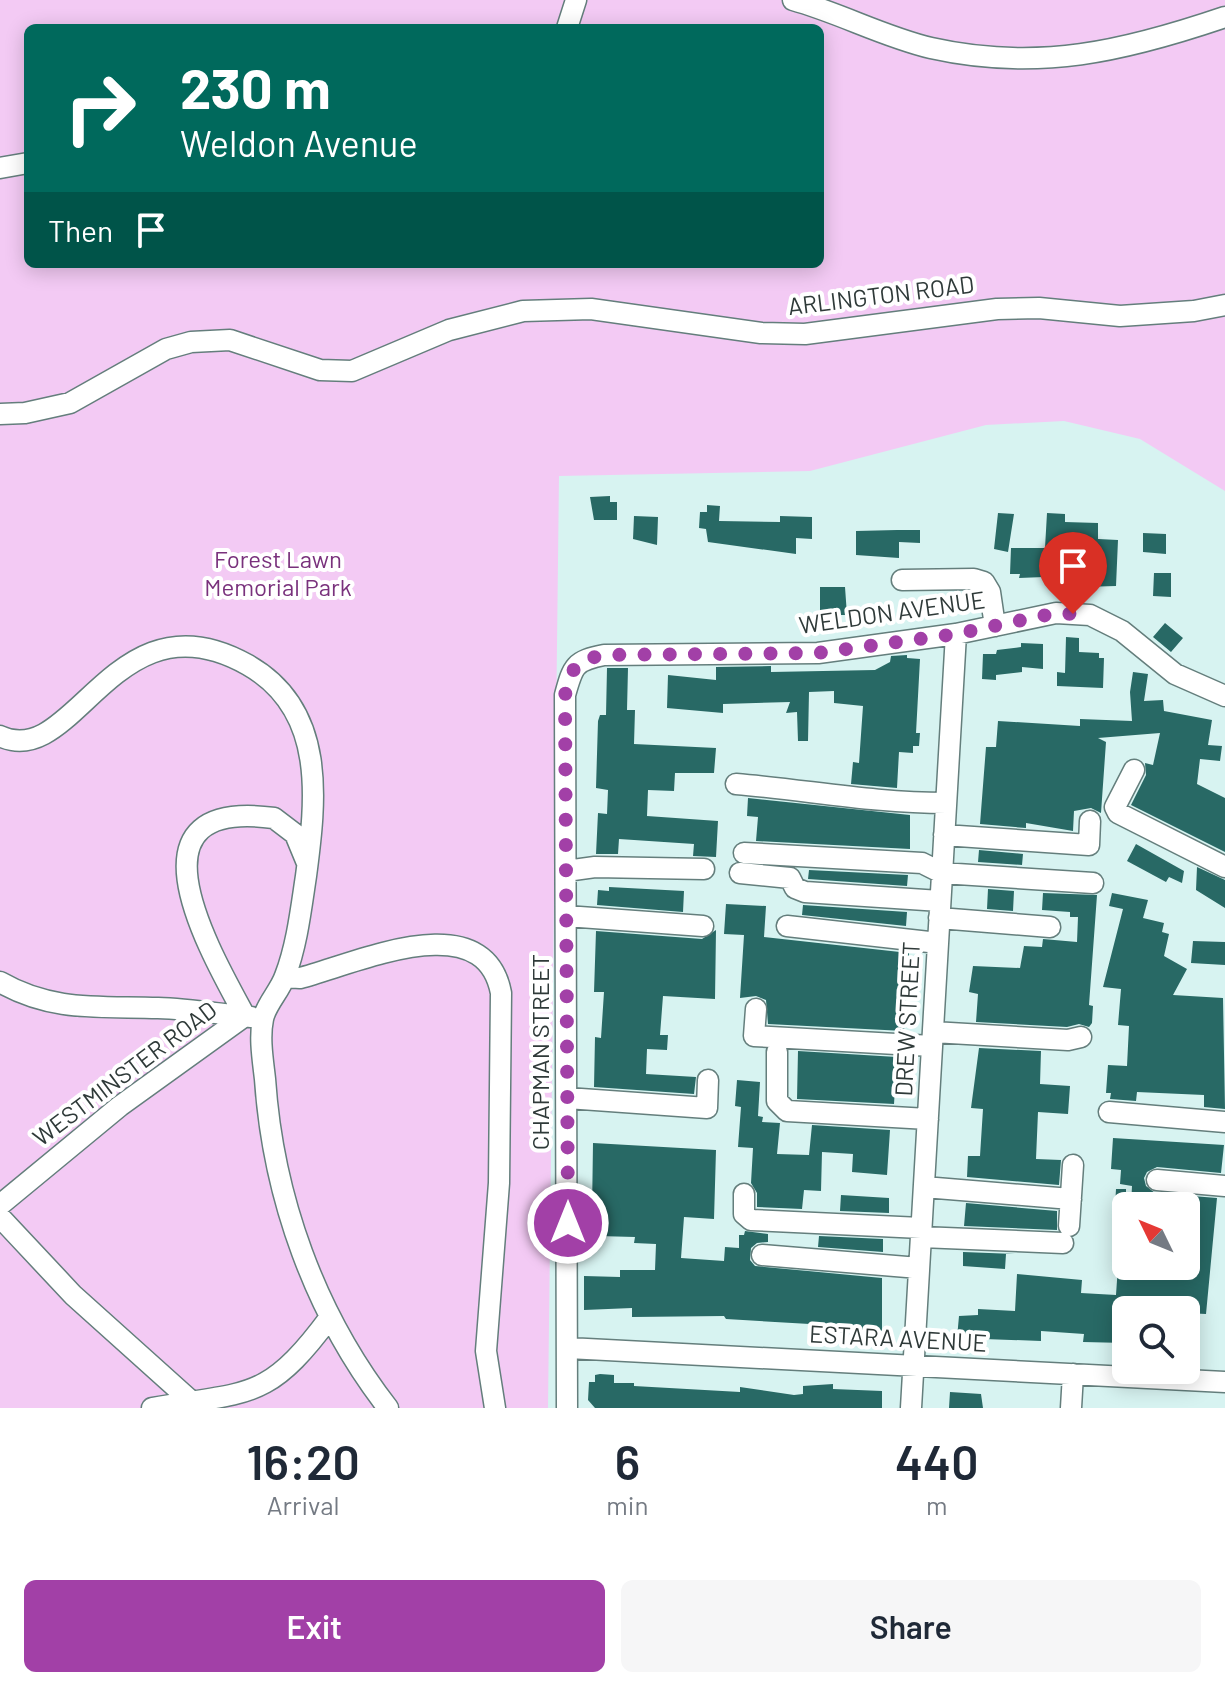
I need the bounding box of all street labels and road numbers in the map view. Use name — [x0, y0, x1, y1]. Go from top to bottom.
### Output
street label: ARLINGTON ROAD — [786, 269, 976, 320]
street label: WELDON AVENUE — [797, 584, 987, 639]
street label: DREW STREET — [888, 941, 925, 1097]
street label: CHAPMAN STREET — [525, 954, 554, 1150]
street label: WESTMINSTER ROAD — [27, 994, 222, 1151]
street label: ESTARA AVENUE — [808, 1318, 988, 1357]

